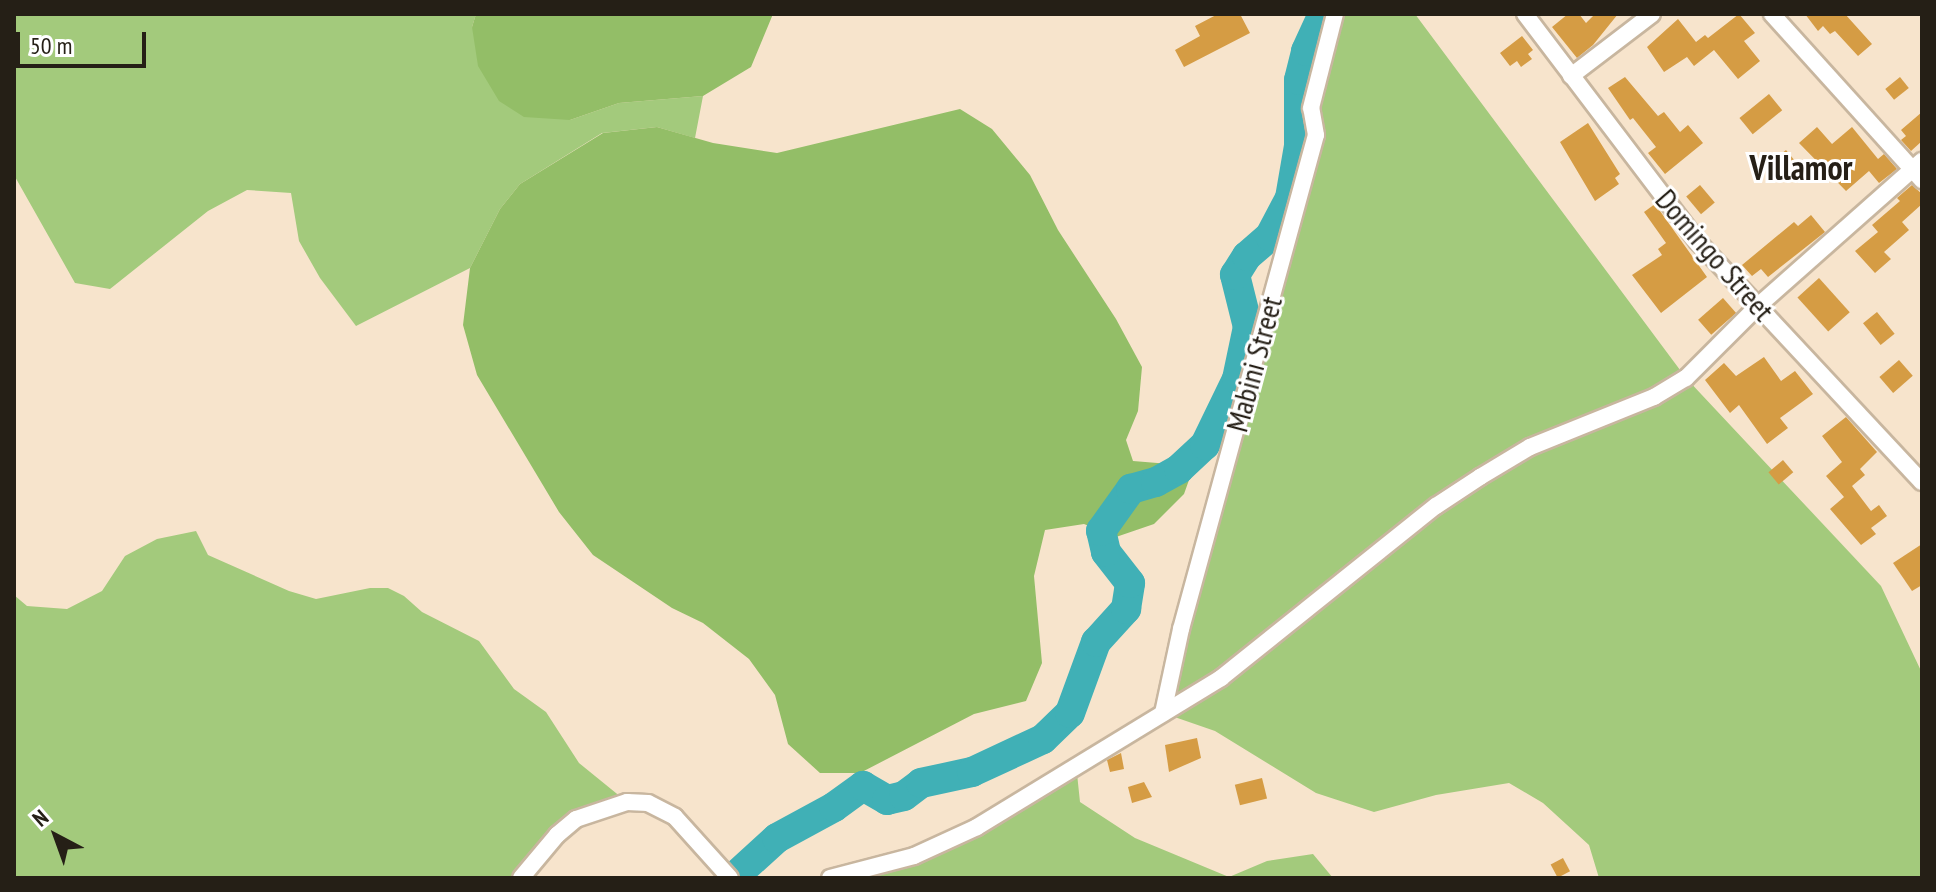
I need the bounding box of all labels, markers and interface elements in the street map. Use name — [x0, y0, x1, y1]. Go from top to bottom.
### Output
scale bar — [20, 16, 150, 66]
text: 50 m — [30, 30, 72, 61]
district label: Villamor — [1750, 148, 1852, 188]
street label: Domingo Street — [1648, 182, 1782, 328]
street label: Mabini Street — [1219, 292, 1289, 436]
north arrow — [16, 796, 96, 876]
text: N — [27, 803, 54, 832]

